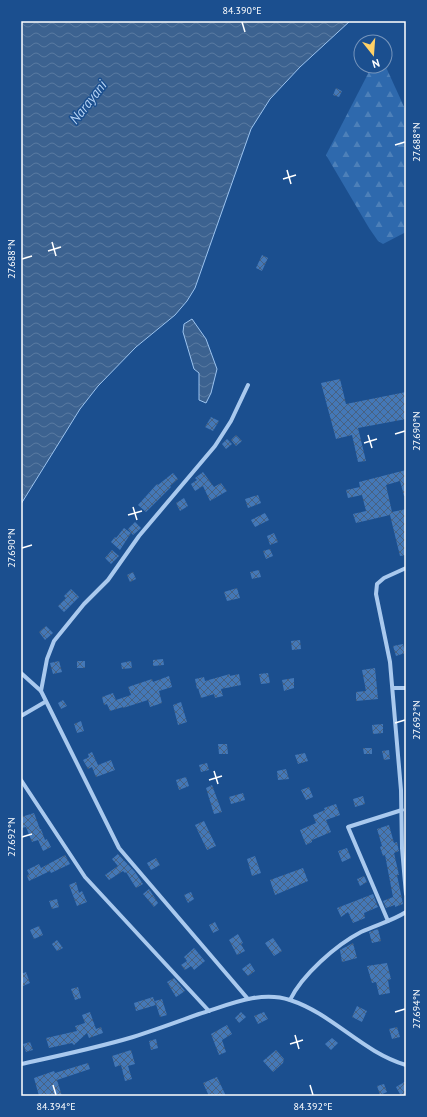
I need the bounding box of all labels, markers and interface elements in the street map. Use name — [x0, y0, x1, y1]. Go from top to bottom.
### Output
text: 84.390°E — [223, 4, 262, 17]
north arrow — [353, 34, 393, 74]
text: N — [370, 56, 381, 71]
water label: Narayani — [65, 76, 111, 128]
text: 27.688°N — [410, 122, 423, 162]
text: 27.688°N — [5, 239, 18, 279]
text: 27.690°N — [410, 411, 423, 451]
text: 27.690°N — [5, 528, 18, 568]
text: 27.692°N — [410, 700, 423, 740]
text: 27.692°N — [5, 817, 18, 857]
text: 27.694°N — [410, 989, 423, 1029]
text: 84.394°E — [37, 1100, 76, 1113]
text: 84.392°E — [294, 1100, 333, 1113]

